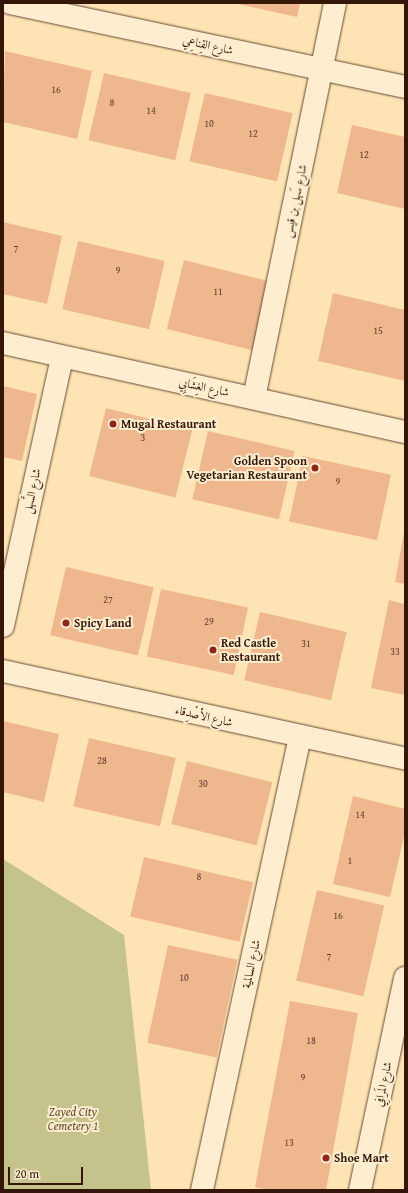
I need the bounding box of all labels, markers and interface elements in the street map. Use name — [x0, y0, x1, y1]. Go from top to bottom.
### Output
street label: شارع القِناعِي — [181, 33, 235, 57]
house number: 16 — [51, 84, 61, 96]
house number: 8 — [110, 97, 114, 109]
house number: 14 — [146, 105, 156, 117]
house number: 10 — [204, 118, 214, 130]
house number: 12 — [248, 128, 258, 140]
house number: 12 — [359, 149, 369, 161]
street label: شارع سَهل بن قيس — [280, 163, 310, 239]
house number: 7 — [14, 243, 18, 255]
house number: 9 — [116, 265, 120, 277]
house number: 11 — [213, 286, 223, 298]
house number: 15 — [373, 325, 383, 337]
street label: شارع الغِشَابِي — [178, 375, 230, 399]
place label: Mugal Restaurant — [121, 417, 216, 431]
marker: Mugal Restaurant — [108, 419, 118, 429]
house number: 3 — [141, 432, 145, 444]
place label: Golden Spoon Vegetarian Restaurant — [187, 454, 307, 482]
marker: Golden Spoon Vegetarian Restaurant — [310, 463, 320, 473]
street label: شارع السَّهل — [20, 467, 44, 515]
house number: 9 — [336, 476, 340, 488]
house number: 27 — [103, 594, 113, 606]
place label: Spicy Land — [74, 616, 132, 630]
house number: 29 — [204, 616, 214, 628]
marker: Spicy Land — [61, 618, 71, 628]
place label: Red Castle Restaurant — [221, 636, 280, 664]
house number: 31 — [301, 638, 311, 650]
marker: Red Castle Restaurant — [208, 645, 218, 655]
house number: 33 — [390, 646, 400, 658]
street label: شارع الأصْدِقاء — [174, 702, 234, 730]
house number: 28 — [97, 755, 107, 767]
house number: 30 — [198, 778, 208, 790]
house number: 14 — [355, 809, 365, 821]
house number: 1 — [348, 855, 352, 867]
house number: 8 — [197, 871, 201, 883]
house number: 16 — [333, 910, 343, 922]
street label: شارع السالمية — [239, 938, 263, 990]
house number: 7 — [327, 951, 331, 963]
house number: 10 — [179, 972, 189, 984]
house number: 18 — [306, 1035, 316, 1047]
street label: شارع المَرافِي — [371, 1060, 395, 1108]
house number: 9 — [301, 1072, 305, 1084]
park label: Zayed City Cemetery 1 — [48, 1105, 98, 1133]
house number: 13 — [284, 1137, 294, 1149]
place label: Shoe Mart — [334, 1151, 389, 1165]
marker: Shoe Mart — [321, 1153, 331, 1163]
scale bar — [10, 1159, 85, 1185]
text: 20 m — [15, 1165, 39, 1182]

